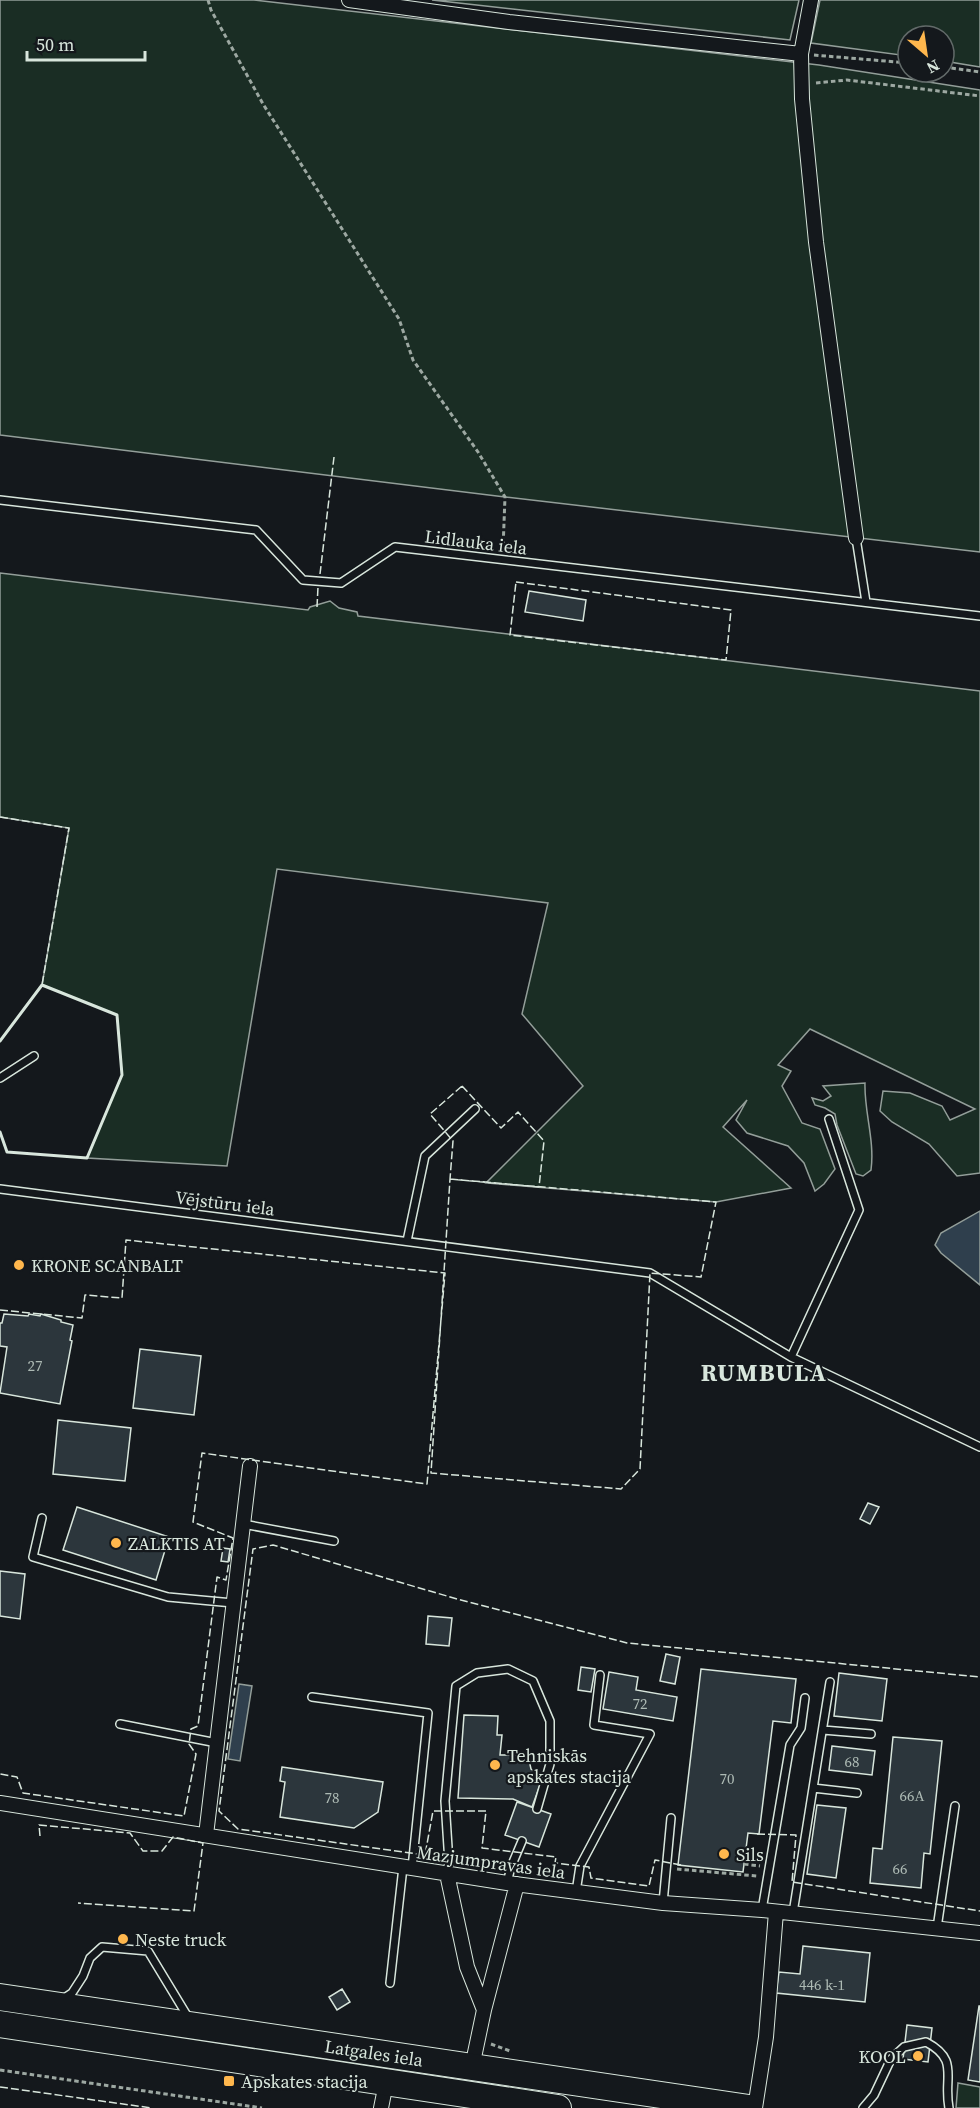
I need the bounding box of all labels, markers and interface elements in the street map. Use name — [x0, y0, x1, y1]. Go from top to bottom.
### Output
scale bar — [27, 24, 146, 62]
north arrow — [896, 24, 956, 84]
text: 50 m — [36, 32, 74, 57]
text: N — [923, 55, 944, 80]
street label: Lidlauka iela — [423, 523, 529, 561]
street label: Vējstūru iela — [174, 1184, 277, 1222]
place label: KRONE SCANBALT — [31, 1253, 183, 1278]
marker: KRONE SCANBALT — [12, 1258, 26, 1272]
house number: 27 — [27, 1355, 43, 1376]
district label: RUMBULA — [701, 1356, 827, 1389]
place label: ZALKTIS AT — [128, 1531, 225, 1556]
marker: ZALKTIS AT — [109, 1536, 123, 1550]
house number: 72 — [632, 1693, 648, 1714]
place label: Tehniskās apskates stacija — [507, 1743, 632, 1789]
house number: 68 — [844, 1751, 860, 1772]
marker: Tehniskās apskates stacija — [488, 1758, 502, 1772]
house number: 70 — [719, 1768, 735, 1789]
house number: 66A — [900, 1785, 925, 1806]
house number: 78 — [324, 1787, 340, 1808]
street label: Mazjumpravas iela — [415, 1839, 568, 1885]
place label: Sils — [736, 1842, 764, 1867]
marker: Sils — [717, 1847, 731, 1861]
house number: 66 — [892, 1858, 908, 1879]
place label: Neste truck — [135, 1927, 227, 1952]
marker: Neste truck — [116, 1932, 130, 1946]
house number: 446 k-1 — [799, 1974, 845, 1995]
street label: Latgales iela — [323, 2033, 426, 2072]
place label: KOOL — [859, 2044, 906, 2069]
marker: KOOL — [911, 2049, 925, 2063]
place label: Apskates stacija — [241, 2069, 369, 2094]
marker: Apskates stacija — [222, 2074, 236, 2088]

